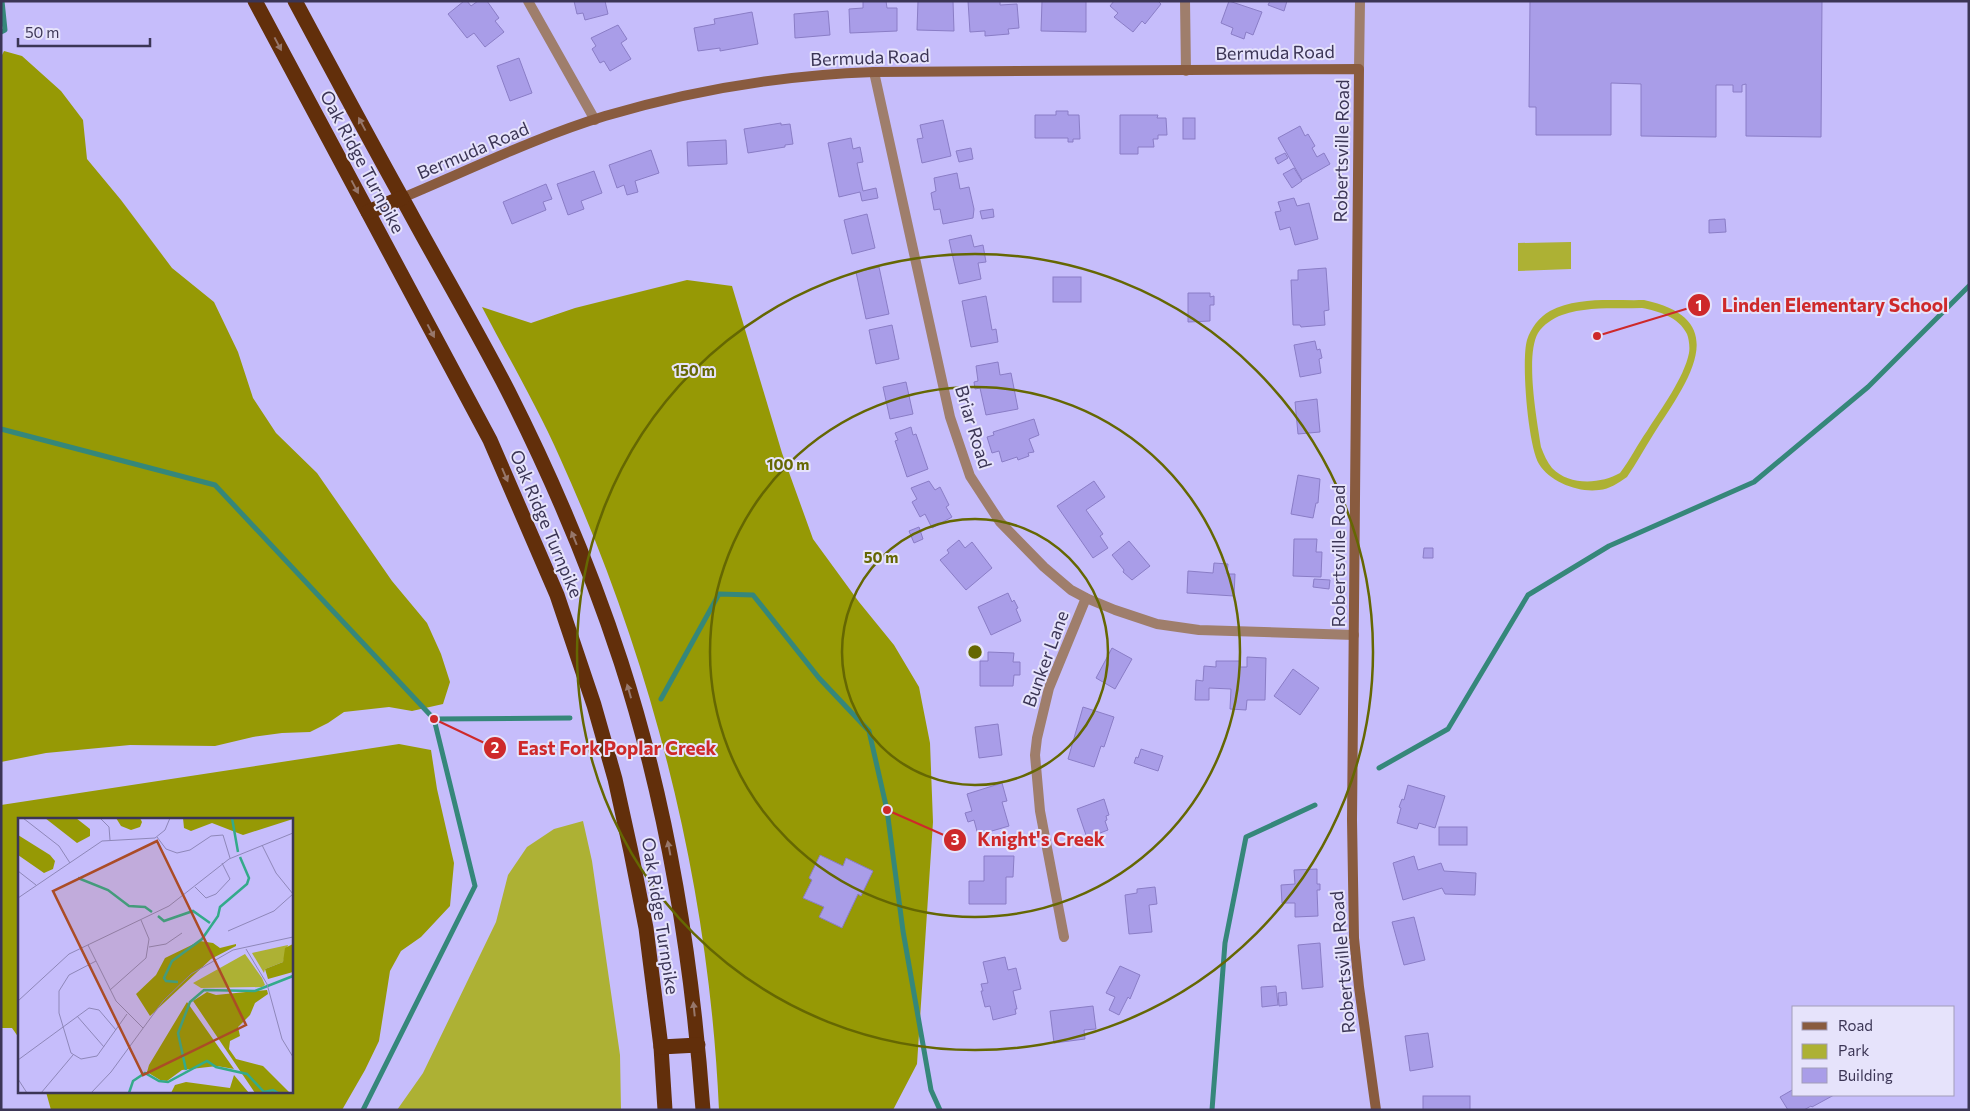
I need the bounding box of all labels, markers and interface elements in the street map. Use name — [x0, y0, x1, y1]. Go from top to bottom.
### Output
scale bar — [18, 15, 150, 47]
text: 50 m — [25, 23, 59, 41]
one-way arrow — [274, 37, 282, 51]
street label: Bermuda Road — [1215, 40, 1335, 64]
street label: Bermuda Road — [810, 44, 930, 70]
street label: Robertsville Road — [1329, 79, 1353, 223]
street label: Oak Ridge Turnpike — [316, 86, 410, 237]
one-way arrow — [358, 117, 366, 132]
street label: Bermuda Road — [413, 117, 532, 184]
one-way arrow — [351, 180, 359, 195]
callout: Linden Elementary School — [1686, 288, 1958, 322]
text: Linden Elementary School — [1722, 293, 1948, 316]
text: 1 — [1696, 296, 1702, 314]
one-way arrow — [427, 324, 436, 338]
text: 150 m — [673, 361, 715, 379]
street label: Briar Road — [951, 383, 997, 471]
street label: Oak Ridge Turnpike — [506, 446, 588, 601]
text: 100 m — [767, 455, 809, 473]
one-way arrow — [502, 468, 510, 482]
street label: Robertsville Road — [1327, 485, 1349, 627]
one-way arrow — [570, 530, 578, 545]
text: 50 m — [864, 548, 898, 566]
street label: Bunker Lane — [1017, 607, 1073, 710]
centre of rings — [966, 643, 984, 661]
one-way arrow — [625, 683, 633, 698]
callout: East Fork Poplar Creek — [483, 731, 727, 765]
text: East Fork Poplar Creek — [517, 736, 717, 759]
text: 2 — [491, 738, 499, 756]
inset map — [18, 818, 292, 1094]
callout: Knight's Creek — [942, 823, 1115, 857]
text: Knight's Creek — [977, 827, 1105, 850]
text: 3 — [951, 830, 960, 848]
street label: Oak Ridge Turnpike — [638, 836, 684, 996]
one-way arrow — [665, 840, 673, 856]
street label: Robertsville Road — [1325, 890, 1359, 1034]
one-way arrow — [690, 1001, 698, 1017]
legend — [1792, 1006, 1955, 1096]
text: Road — [1838, 1016, 1873, 1034]
text: Park — [1838, 1041, 1869, 1059]
text: Building — [1838, 1066, 1893, 1084]

